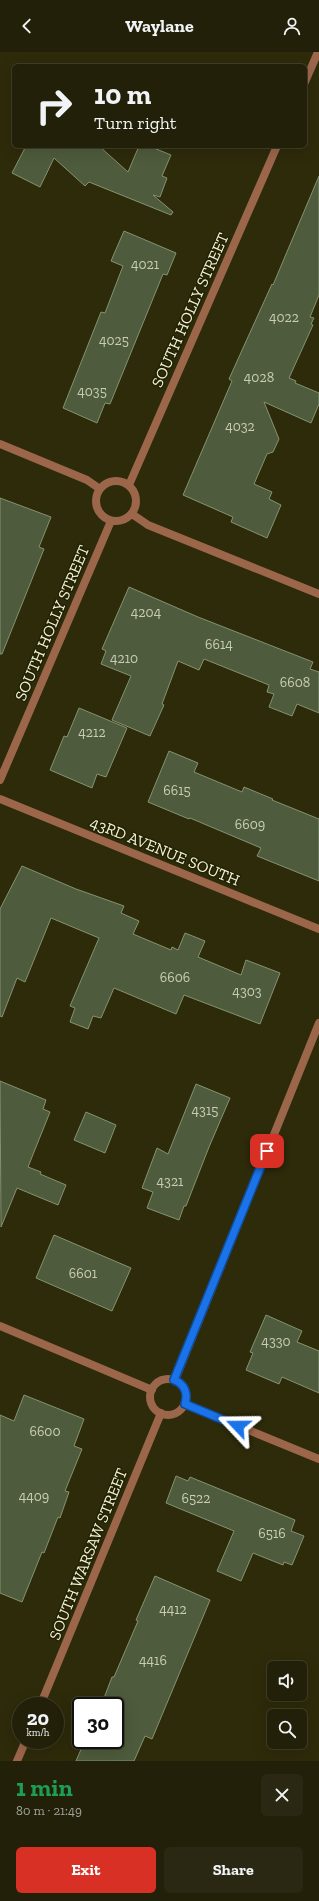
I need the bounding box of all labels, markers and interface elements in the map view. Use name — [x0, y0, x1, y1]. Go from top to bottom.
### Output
icon: back — [16, 15, 38, 37]
text: Waylane — [125, 15, 194, 37]
icon: person — [281, 15, 303, 37]
text: 10 m — [94, 78, 151, 111]
icon: right — [28, 80, 80, 132]
text: Turn right — [94, 112, 176, 134]
street label: SOUTH HOLLY STREET — [147, 230, 233, 390]
house number: 4021 — [131, 256, 160, 273]
house number: 4022 — [269, 309, 299, 326]
house number: 4025 — [99, 332, 129, 349]
house number: 4028 — [244, 369, 274, 386]
house number: 4035 — [77, 383, 107, 400]
house number: 4032 — [225, 418, 255, 435]
street label: SOUTH HOLLY STREET — [11, 542, 93, 704]
house number: 4204 — [131, 604, 162, 621]
house number: 6614 — [205, 636, 233, 653]
house number: 4210 — [110, 650, 138, 667]
house number: 6608 — [280, 674, 310, 691]
house number: 4212 — [78, 724, 106, 741]
house number: 6615 — [163, 782, 191, 799]
street label: 43RD AVENUE SOUTH — [87, 812, 243, 890]
house number: 6609 — [235, 816, 265, 833]
house number: 6606 — [160, 969, 190, 986]
house number: 4303 — [232, 983, 262, 1000]
house number: 4315 — [192, 1102, 218, 1119]
pin — [250, 1134, 284, 1168]
icon: arrive — [256, 1140, 278, 1162]
house number: 4321 — [157, 1173, 184, 1190]
house number: 6601 — [69, 1265, 98, 1282]
house number: 4330 — [261, 1333, 291, 1350]
position arrow — [217, 1405, 259, 1447]
house number: 6600 — [30, 1423, 61, 1440]
street label: SOUTH WARSAW STREET — [45, 1465, 131, 1643]
house number: 4409 — [19, 1488, 49, 1505]
house number: 6522 — [181, 1490, 211, 1507]
house number: 6516 — [258, 1525, 286, 1542]
house number: 4412 — [159, 1601, 187, 1618]
house number: 4416 — [139, 1652, 167, 1669]
map controls — [267, 1661, 307, 1749]
button: sound — [267, 1661, 307, 1701]
speed limit sign: 30 — [72, 1697, 124, 1749]
text: 20 — [27, 1706, 49, 1730]
button: search — [267, 1709, 307, 1749]
text: km/h — [27, 1727, 49, 1739]
text: 1 min — [16, 1773, 73, 1802]
button: close — [261, 1774, 303, 1816]
text: 80 m · 21:49 — [16, 1803, 82, 1818]
button: Exit — [16, 1847, 156, 1893]
button: Share — [164, 1847, 303, 1893]

